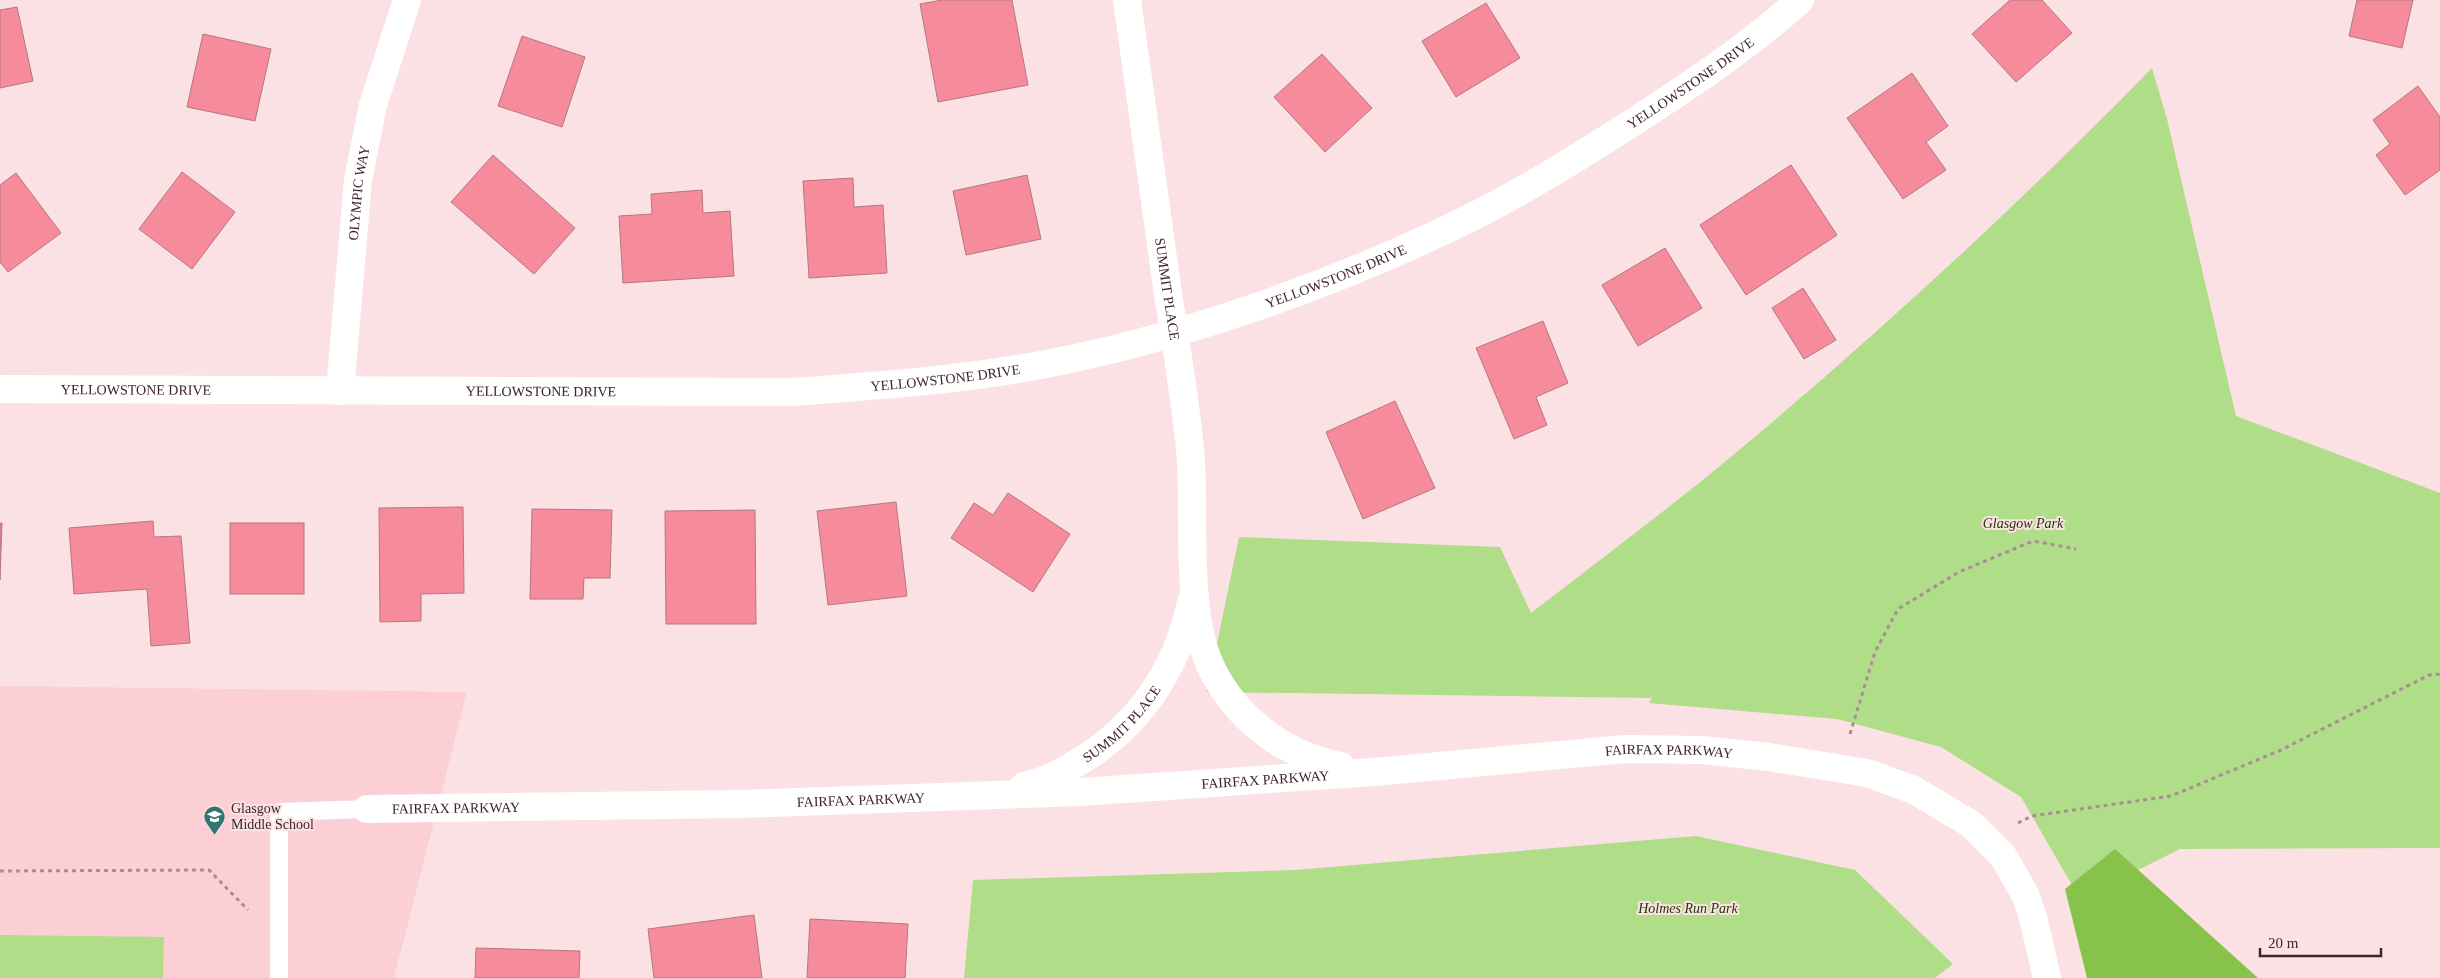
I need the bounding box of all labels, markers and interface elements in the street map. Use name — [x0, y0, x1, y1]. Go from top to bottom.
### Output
street label: YELLOWSTONE DRIVE — [1624, 34, 1757, 132]
street label: OLYMPIC WAY — [346, 144, 373, 241]
street label: SUMMIT PLACE — [1152, 237, 1182, 342]
street label: YELLOWSTONE DRIVE — [1263, 242, 1409, 311]
street label: YELLOWSTONE DRIVE — [870, 362, 1021, 394]
street label: YELLOWSTONE DRIVE — [61, 382, 211, 398]
street label: YELLOWSTONE DRIVE — [466, 384, 616, 399]
park label: Glasgow Park — [1983, 516, 2064, 531]
street label: SUMMIT PLACE — [1080, 683, 1164, 766]
street label: FAIRFAX PARKWAY — [1604, 742, 1734, 761]
street label: FAIRFAX PARKWAY — [1201, 768, 1330, 792]
street label: FAIRFAX PARKWAY — [797, 790, 925, 810]
street label: FAIRFAX PARKWAY — [392, 800, 520, 817]
place label: Glasgow Middle School — [231, 801, 314, 832]
school or university icon: Glasgow Middle School — [203, 804, 227, 835]
park label: Holmes Run Park — [1637, 901, 1739, 916]
scale bar — [2260, 926, 2381, 958]
text: 20 m — [2268, 935, 2299, 951]

